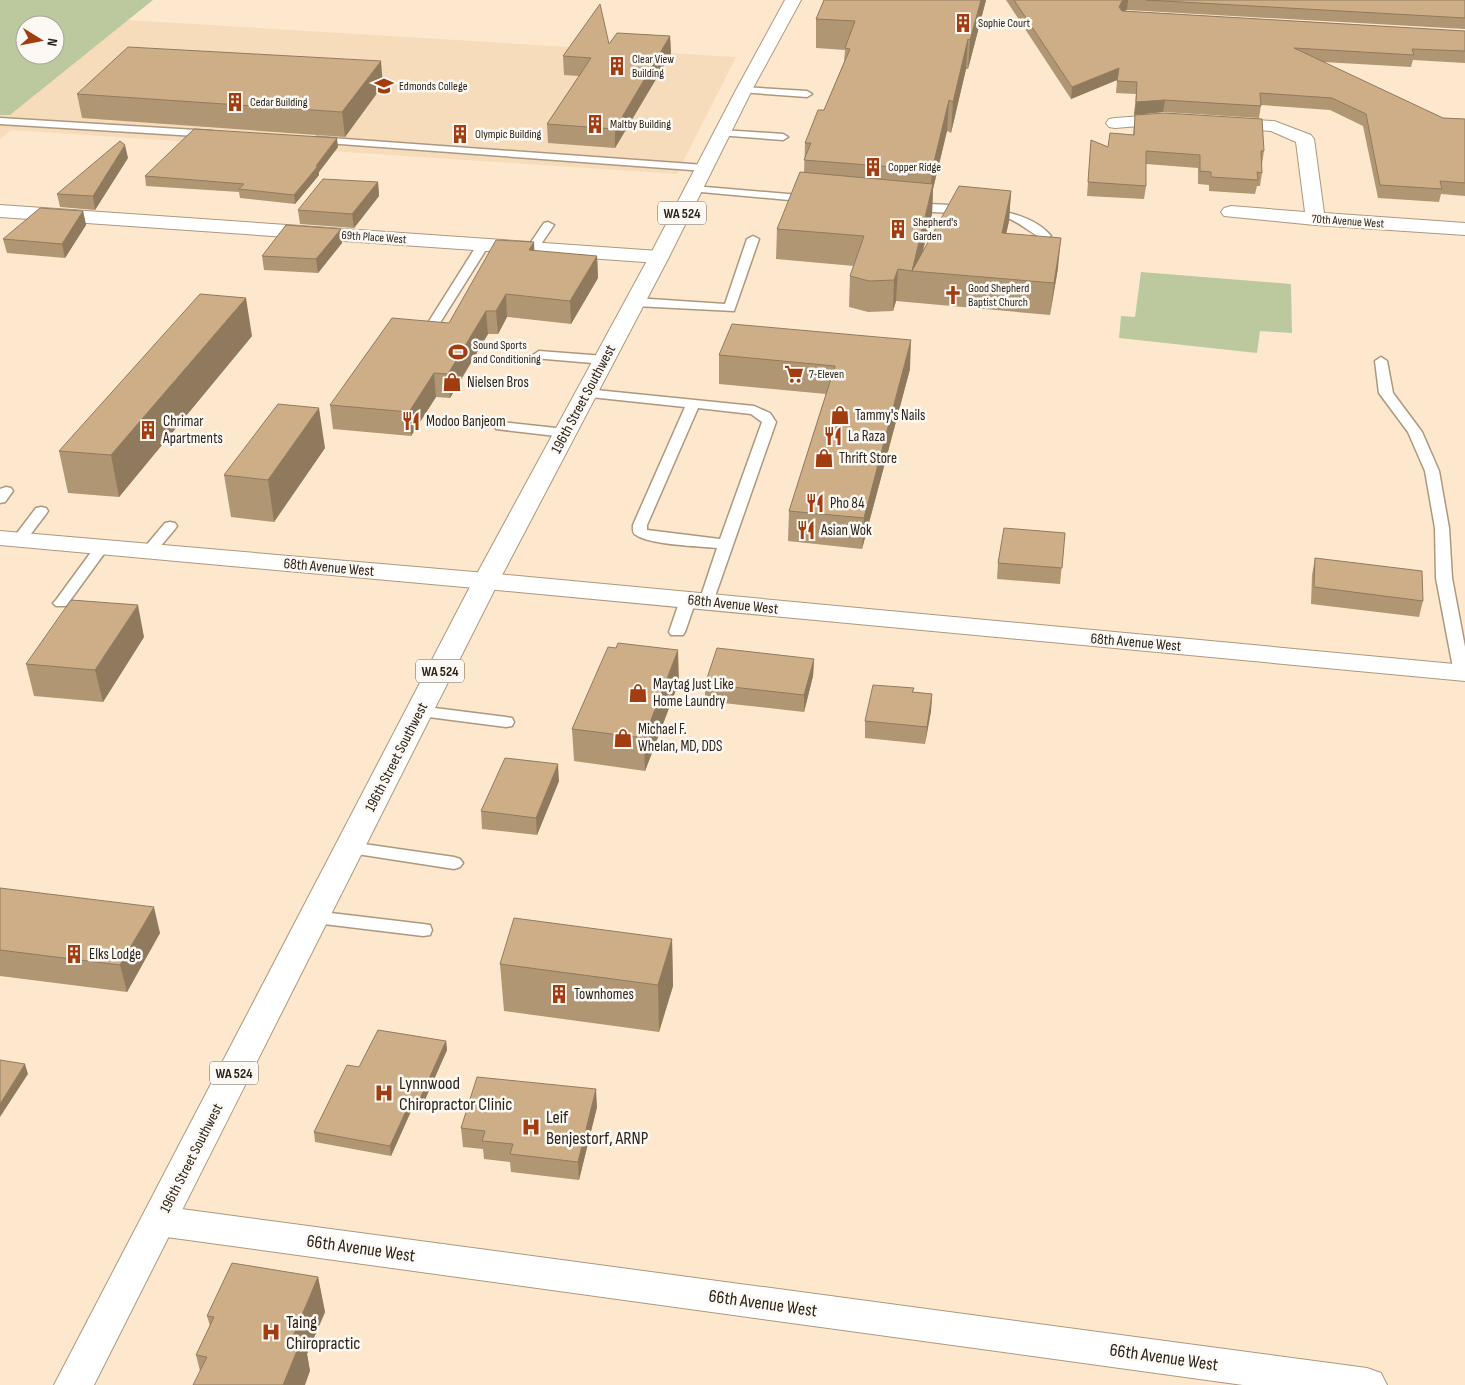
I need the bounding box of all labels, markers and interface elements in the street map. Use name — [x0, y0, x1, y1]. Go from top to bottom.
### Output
building icon: Sophie Court — [952, 12, 974, 34]
north arrow — [15, 15, 65, 65]
place label: Sophie Court — [978, 16, 1030, 31]
text: N — [43, 37, 61, 47]
place label: Clear View Building — [632, 52, 674, 81]
building icon: Clear View Building — [606, 55, 628, 77]
school or university icon: Edmonds College — [373, 75, 395, 97]
place label: Edmonds College — [399, 79, 468, 94]
building icon: Cedar Building — [224, 91, 246, 113]
place label: Cedar Building — [250, 95, 308, 110]
building icon: Maltby Building — [584, 113, 606, 135]
place label: Maltby Building — [610, 117, 671, 132]
building icon: Olympic Building — [449, 123, 471, 145]
place label: Olympic Building — [475, 127, 542, 142]
building icon: Copper Ridge — [862, 156, 884, 178]
place label: Copper Ridge — [888, 160, 941, 175]
road number: WA 524 — [658, 202, 706, 224]
street label: 70th Avenue West — [1311, 211, 1385, 232]
place label: Shepherd's Garden — [913, 215, 957, 244]
building icon: Shepherd's Garden — [887, 218, 909, 240]
street label: 69th Place West — [341, 228, 407, 247]
place label: Good Shepherd Baptist Church — [968, 281, 1029, 310]
church icon: Good Shepherd Baptist Church — [942, 284, 964, 306]
place label: Sound Sports and Conditioning — [473, 338, 541, 367]
sports icon: Sound Sports and Conditioning — [447, 341, 469, 363]
street label: 196th Street Southwest — [547, 341, 620, 457]
supermarket icon: 7-Eleven — [783, 363, 805, 385]
place label: 7-Eleven — [809, 367, 844, 382]
shop icon: Nielsen Bros — [441, 371, 463, 393]
place label: Nielsen Bros — [467, 373, 529, 392]
shop icon: Tammy's Nails — [829, 404, 851, 426]
place label: Tammy's Nails — [855, 406, 925, 425]
restaurant icon: Modoo Banjeom — [400, 410, 422, 432]
place label: Chrimar Apartments — [162, 412, 223, 448]
place label: Modoo Banjeom — [426, 412, 506, 431]
building icon: Chrimar Apartments — [137, 419, 159, 441]
restaurant icon: La Raza — [822, 425, 844, 447]
place label: La Raza — [848, 427, 886, 446]
shop icon: Thrift Store — [813, 447, 835, 469]
place label: Thrift Store — [839, 449, 897, 468]
restaurant icon: Pho 84 — [804, 492, 826, 514]
place label: Pho 84 — [830, 494, 865, 513]
restaurant icon: Asian Wok — [795, 519, 817, 541]
place label: Asian Wok — [820, 521, 872, 540]
street label: 68th Avenue West — [283, 554, 376, 581]
street label: 68th Avenue West — [687, 590, 780, 619]
street label: 68th Avenue West — [1090, 629, 1183, 656]
road number: WA 524 — [416, 659, 464, 682]
place label: Maytag Just Like Home Laundry — [653, 675, 734, 711]
shop icon: Maytag Just Like Home Laundry — [627, 682, 649, 704]
street label: 196th Street Southwest — [361, 699, 432, 815]
place label: Michael F. Whelan, MD, DDS — [638, 720, 723, 756]
shop icon: Michael F. Whelan, MD, DDS — [612, 727, 634, 749]
building icon: Elks Lodge — [63, 943, 85, 965]
place label: Elks Lodge — [89, 945, 141, 964]
building icon: Townhomes — [548, 983, 570, 1005]
place label: Townhomes — [574, 985, 634, 1004]
road number: WA 524 — [210, 1062, 258, 1084]
place label: Lynnwood Chiropractor Clinic — [399, 1073, 512, 1115]
hospital icon: Lynnwood Chiropractor Clinic — [373, 1082, 395, 1104]
street label: 196th Street Southwest — [156, 1100, 227, 1216]
place label: Leif Benjestorf, ARNP — [546, 1107, 649, 1149]
hospital icon: Leif Benjestorf, ARNP — [520, 1116, 542, 1138]
street label: 66th Avenue West — [305, 1230, 417, 1267]
street label: 66th Avenue West — [707, 1285, 819, 1322]
place label: Taing Chiropractic — [286, 1312, 361, 1354]
hospital icon: Taing Chiropractic — [260, 1321, 282, 1343]
street label: 66th Avenue West — [1108, 1339, 1220, 1376]

